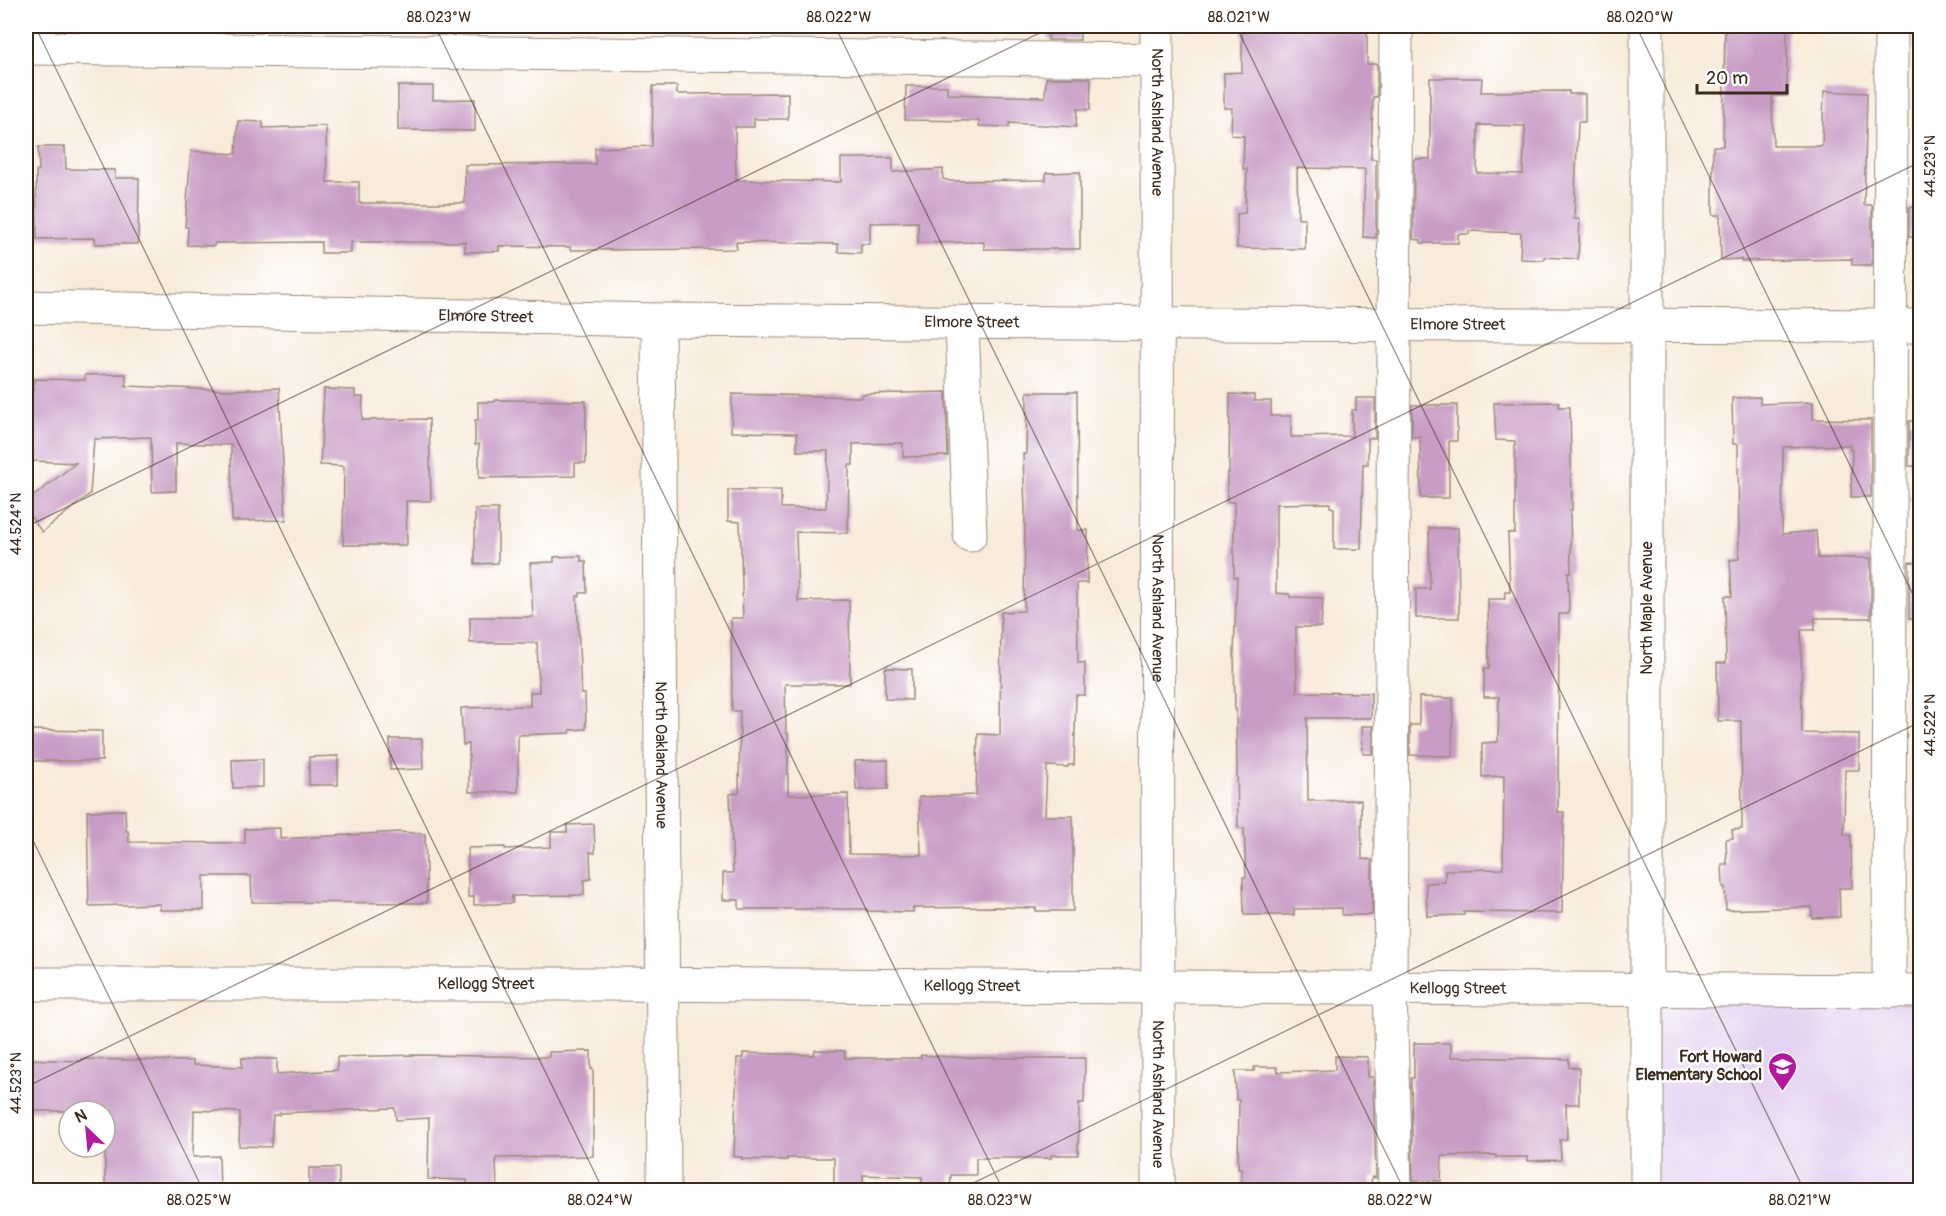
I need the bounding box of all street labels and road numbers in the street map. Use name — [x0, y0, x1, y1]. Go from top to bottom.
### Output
street label: North Ashland Avenue — [1147, 48, 1167, 196]
street label: Elmore Street — [438, 305, 534, 327]
street label: Elmore Street — [924, 312, 1020, 333]
street label: Elmore Street — [1410, 315, 1506, 335]
street label: North Ashland Avenue — [1147, 534, 1168, 682]
street label: North Maple Avenue — [1637, 541, 1657, 675]
street label: North Oakland Avenue — [650, 681, 672, 829]
street label: Kellogg Street — [438, 974, 535, 994]
street label: Kellogg Street — [924, 976, 1021, 996]
street label: Kellogg Street — [1410, 978, 1507, 999]
street label: North Ashland Avenue — [1148, 1020, 1168, 1168]

